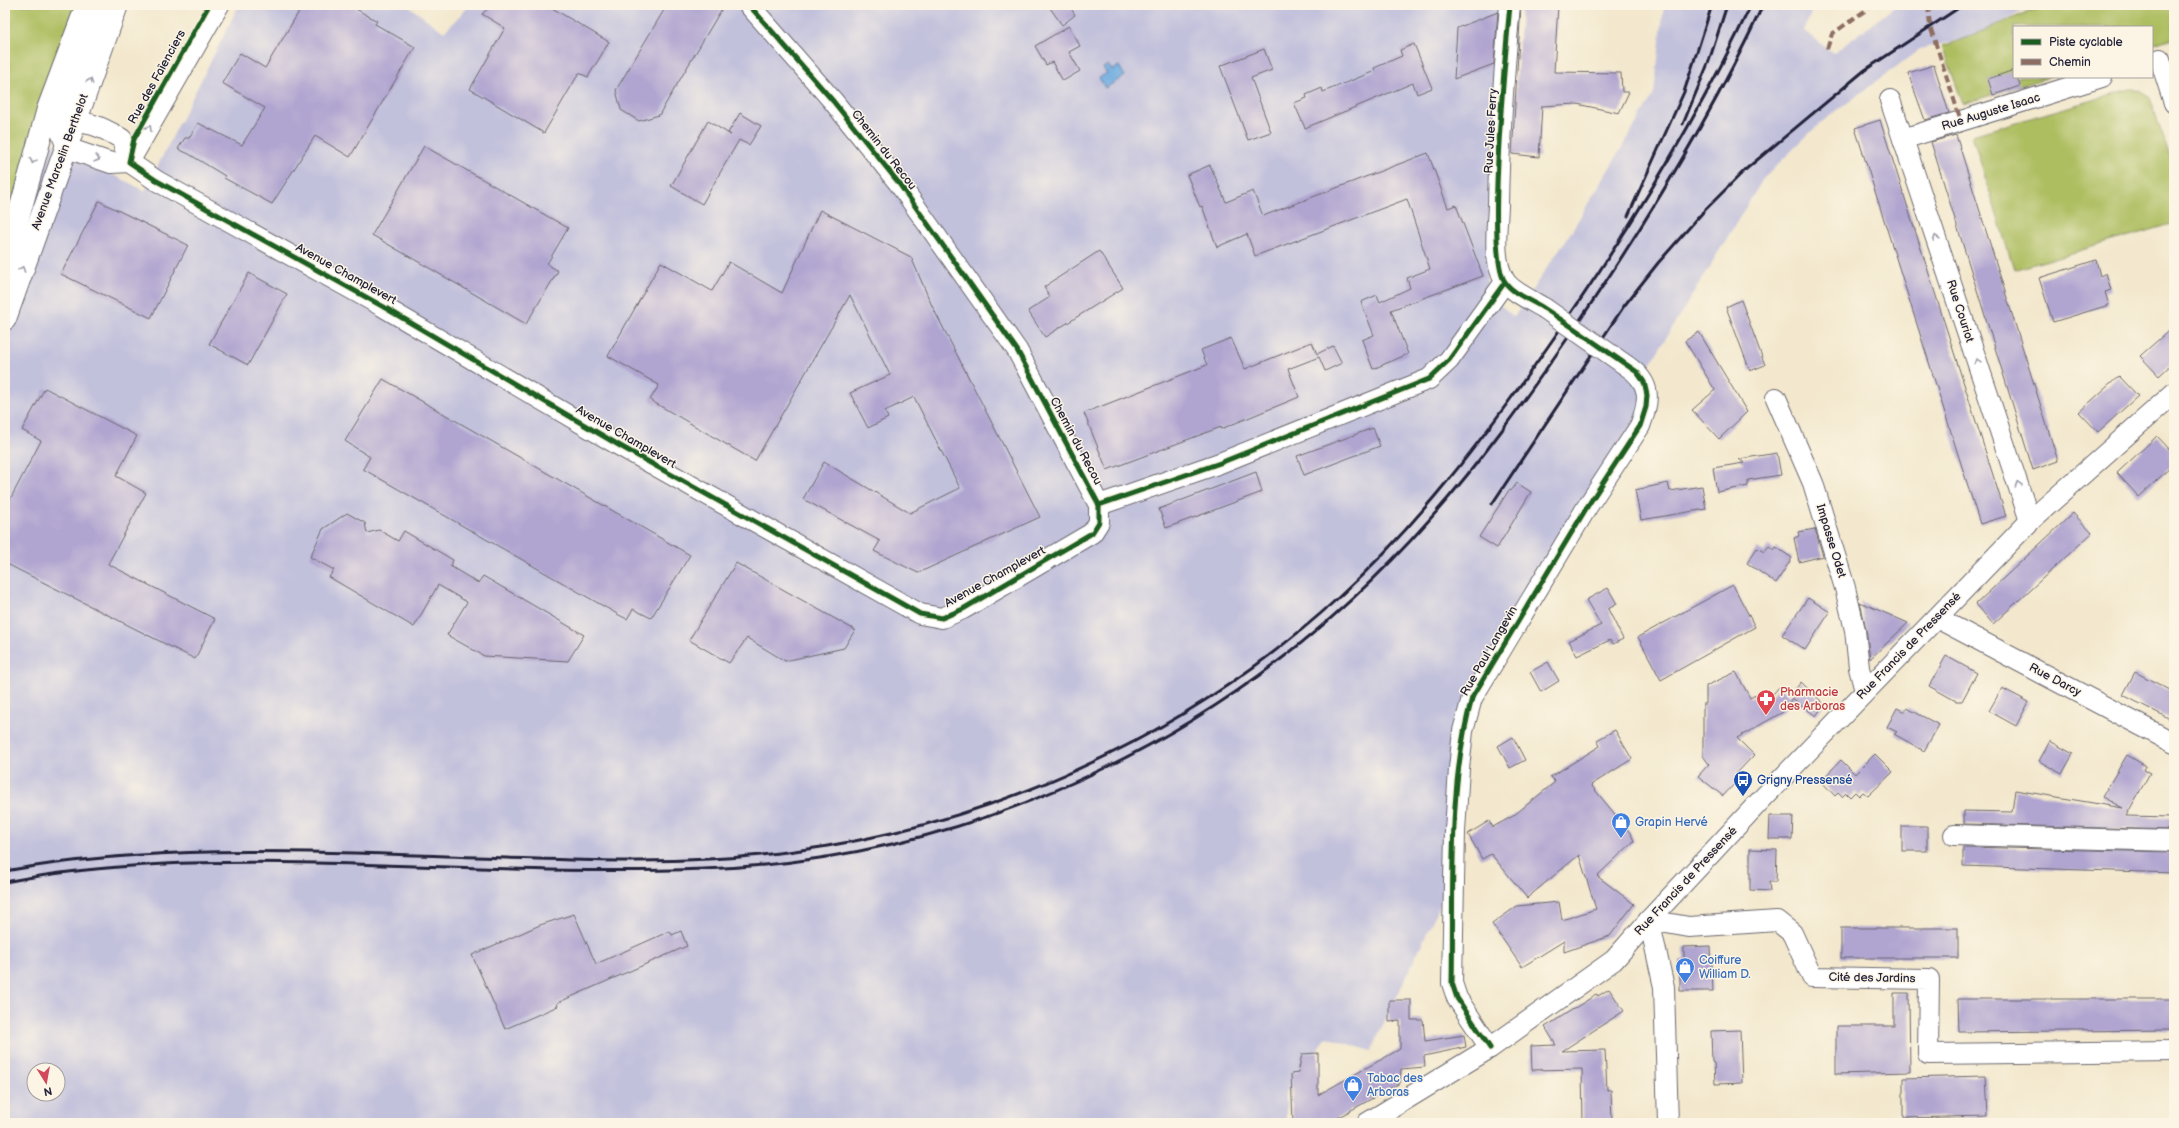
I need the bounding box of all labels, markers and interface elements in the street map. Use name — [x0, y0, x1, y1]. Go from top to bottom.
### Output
legend — [2013, 26, 2153, 78]
street label: Rue des Faïenciers — [125, 27, 189, 127]
text: Piste cyclable — [2049, 35, 2123, 50]
text: Chemin — [2049, 55, 2091, 70]
one-way arrow — [85, 78, 93, 85]
street label: Rue Jules Ferry — [1481, 87, 1501, 174]
street label: Rue Auguste Isaac — [1940, 90, 2042, 134]
street label: Avenue Marcelin Berthelot — [28, 92, 92, 232]
street label: Chemin du Recou — [848, 107, 920, 193]
one-way arrow — [144, 125, 151, 132]
one-way arrow — [93, 154, 100, 163]
one-way arrow — [29, 157, 38, 164]
one-way arrow — [1932, 234, 1941, 241]
street label: Avenue Champlevert — [293, 240, 399, 308]
one-way arrow — [17, 266, 26, 273]
street label: Rue Couriot — [1943, 278, 1977, 345]
one-way arrow — [1973, 358, 1982, 365]
street label: Chemin du Recou — [1047, 395, 1105, 487]
street label: Avenue Champlevert — [573, 402, 679, 472]
one-way arrow — [2014, 481, 2023, 488]
street label: Impasse Odet — [1813, 502, 1849, 580]
street label: Avenue Champlevert — [942, 543, 1048, 611]
street label: Rue Francis de Pressensé — [1854, 589, 1964, 703]
street label: Rue Paul Langevin — [1457, 603, 1521, 699]
street label: Rue Darcy — [2026, 660, 2084, 700]
place label: Pharmacie des Arboras — [1780, 685, 1845, 714]
pharmacy icon: Pharmacie des Arboras — [1755, 688, 1777, 716]
bus stop icon: Grigny Pressensé — [1732, 769, 1754, 797]
place label: Grigny Pressensé — [1757, 773, 1852, 788]
shop icon: Grapin Hervé — [1610, 811, 1632, 839]
place label: Grapin Hervé — [1635, 815, 1708, 830]
street label: Rue Francis de Pressensé — [1632, 823, 1740, 939]
place label: Coiffure William D. — [1699, 953, 1751, 982]
shop icon: Coiffure William D. — [1674, 956, 1696, 984]
street label: Cité des Jardins — [1828, 970, 1916, 986]
north arrow — [26, 1062, 66, 1102]
place label: Tabac des Arboras — [1367, 1071, 1423, 1100]
shop icon: Tabac des Arboras — [1342, 1074, 1364, 1102]
text: N — [43, 1084, 53, 1098]

